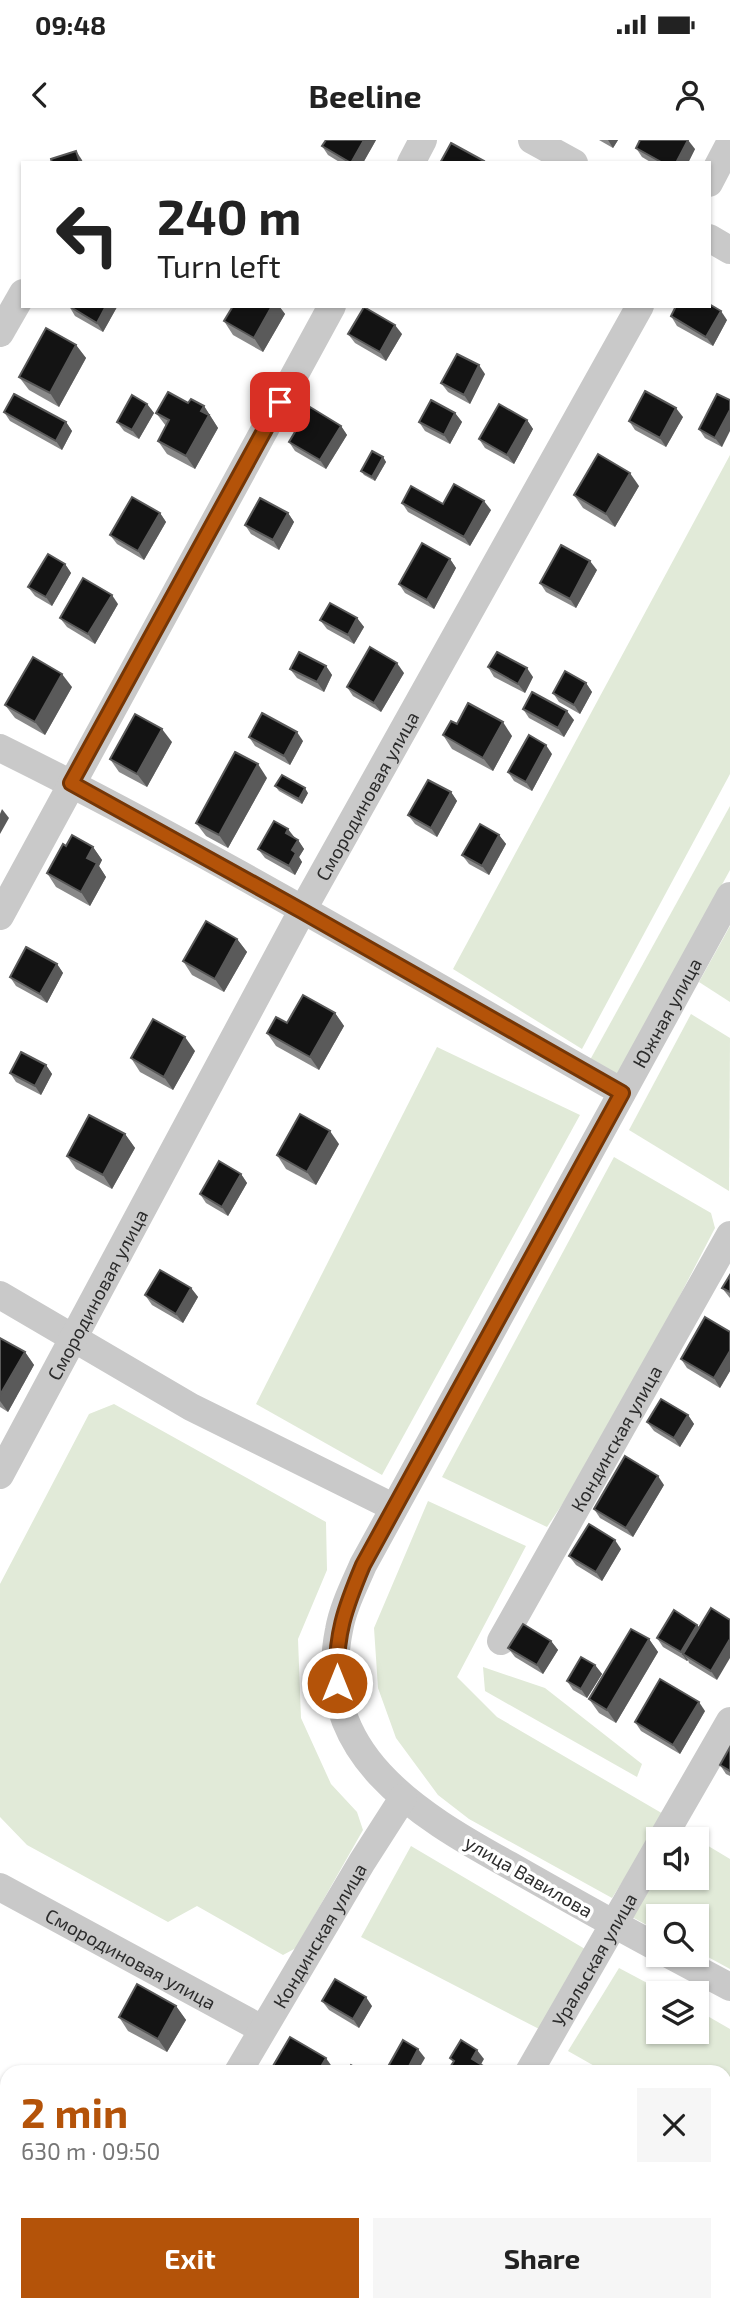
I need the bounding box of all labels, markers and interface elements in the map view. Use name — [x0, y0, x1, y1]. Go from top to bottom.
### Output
text: 09:48 — [35, 9, 106, 40]
icon: back — [21, 76, 59, 114]
text: Beeline — [308, 76, 422, 114]
icon: person — [671, 76, 709, 114]
text: 240 m — [157, 186, 301, 245]
icon: left — [42, 189, 133, 280]
text: Turn left — [157, 246, 281, 284]
pin — [250, 372, 310, 432]
icon: arrive — [261, 383, 299, 421]
street label: Смородиновая улица — [310, 707, 423, 884]
street label: Южная улица — [627, 953, 706, 1071]
street label: Смородиновая улица — [42, 1205, 152, 1384]
street label: Кондинская улица — [565, 1361, 666, 1515]
position arrow — [300, 1646, 374, 1720]
map controls — [646, 1827, 709, 2044]
button: sound — [646, 1827, 709, 1890]
street label: улица Вавилова — [460, 1830, 597, 1923]
street label: Кондинская улица — [267, 1858, 371, 2012]
street label: Уральская улица — [546, 1888, 641, 2030]
street label: Смородиновая улица — [42, 1903, 220, 2013]
button: search — [646, 1904, 709, 1967]
button: layers — [646, 1981, 709, 2044]
text: 2 min — [21, 2086, 128, 2136]
button: close — [637, 2088, 711, 2162]
text: 630 m · 09:50 — [21, 2137, 160, 2165]
button: Exit — [21, 2218, 359, 2298]
button: Share — [373, 2218, 711, 2298]

